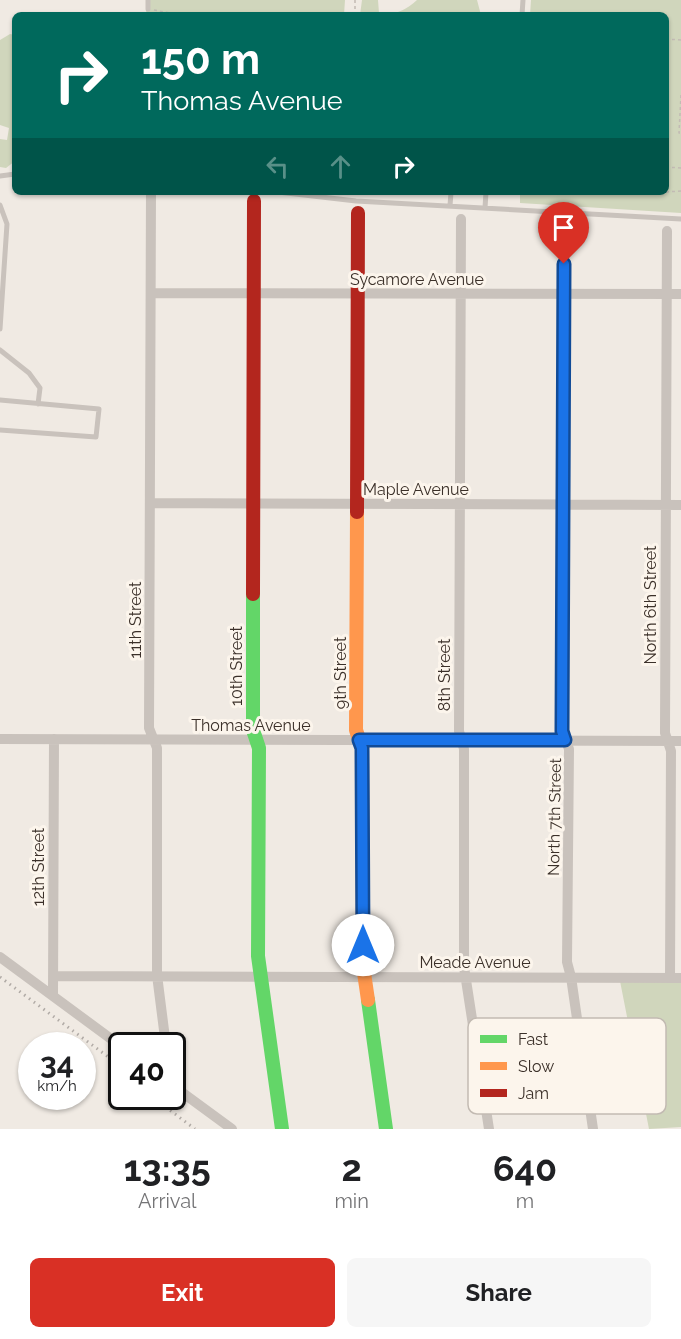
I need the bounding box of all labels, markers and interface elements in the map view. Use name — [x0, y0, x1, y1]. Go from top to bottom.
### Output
text: 150 m — [141, 35, 260, 84]
icon: right — [42, 36, 120, 114]
text: Thomas Avenue — [141, 85, 343, 116]
icon: left — [261, 150, 294, 183]
icon: ahead — [324, 150, 357, 183]
icon: right — [387, 150, 420, 183]
pin — [538, 202, 589, 264]
icon: arrive — [547, 211, 580, 244]
street label: Sycamore Avenue — [350, 270, 484, 289]
street label: Maple Avenue — [363, 480, 469, 499]
street label: North 6th Street — [641, 545, 660, 664]
street label: 11th Street — [126, 581, 145, 658]
street label: 10th Street — [227, 625, 246, 706]
street label: 9th Street — [331, 636, 350, 709]
street label: 8th Street — [435, 638, 454, 711]
street label: Thomas Avenue — [191, 716, 311, 735]
street label: North 7th Street — [544, 757, 565, 876]
street label: 12th Street — [29, 827, 48, 906]
position arrow — [331, 913, 395, 977]
street label: Meade Avenue — [419, 953, 531, 972]
legend — [468, 1018, 666, 1114]
text: Fast — [518, 1030, 549, 1049]
speed limit sign: 40 — [108, 1032, 186, 1110]
text: 34 — [40, 1046, 74, 1081]
text: Slow — [518, 1057, 554, 1076]
text: km/h — [37, 1077, 77, 1095]
text: Jam — [518, 1084, 549, 1103]
text: 13:35 — [124, 1147, 211, 1189]
text: 2 — [341, 1147, 362, 1189]
text: 640 — [493, 1147, 557, 1189]
text: Arrival — [138, 1189, 197, 1213]
text: min — [334, 1189, 369, 1213]
text: m — [516, 1189, 534, 1213]
button: Exit — [30, 1258, 335, 1327]
button: Share — [347, 1258, 651, 1327]

